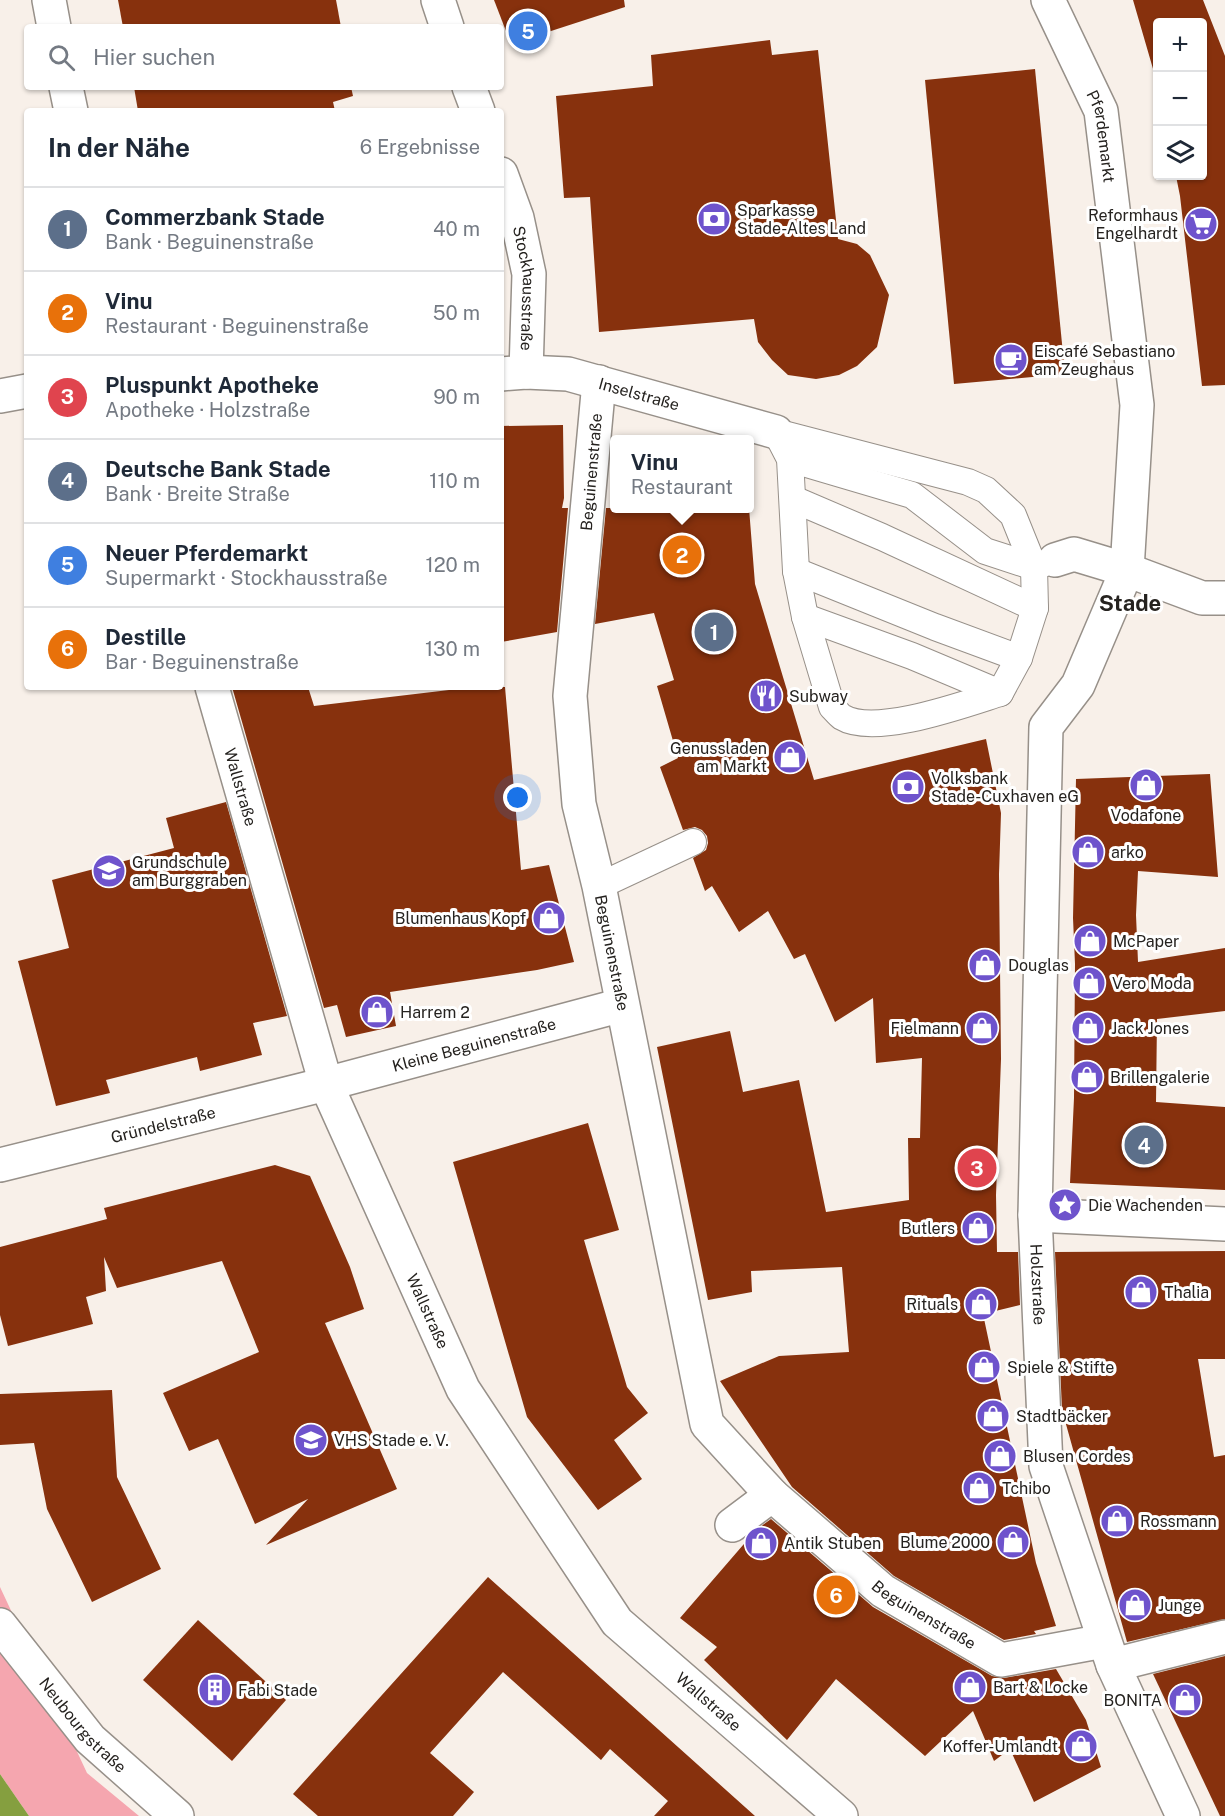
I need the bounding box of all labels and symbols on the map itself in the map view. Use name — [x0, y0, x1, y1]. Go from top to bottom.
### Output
pin: 5 — [508, 9, 548, 54]
street label: Pferdemarkt — [1082, 87, 1119, 184]
bank icon: Sparkasse Stade-Altes Land — [696, 201, 732, 237]
place label: Sparkasse Stade-Altes Land — [737, 201, 866, 238]
place label: Reformhaus Engelhardt — [1088, 206, 1178, 243]
supermarket icon: Reformhaus Engelhardt — [1183, 206, 1219, 242]
street label: Stockhausstraße — [509, 224, 538, 351]
cafe icon: Eiscafé Sebastiano am Zeughaus — [993, 342, 1029, 378]
place label: Eiscafé Sebastiano am Zeughaus — [1034, 342, 1175, 379]
street label: Inselstraße — [596, 374, 682, 415]
street label: Beguinenstraße — [577, 413, 606, 532]
pin: 2 — [662, 532, 702, 578]
district label: Stade — [1099, 590, 1161, 616]
pin: 1 — [694, 610, 734, 654]
restaurant icon: Subway — [748, 678, 784, 714]
place label: Subway — [789, 687, 848, 706]
place label: Genussladen am Markt — [670, 739, 767, 776]
shop icon: Genussladen am Markt — [772, 739, 808, 775]
street label: Wallstraße — [220, 746, 260, 828]
shop icon: Vodafone — [1128, 767, 1164, 803]
bank icon: Volksbank Stade-Cuxhaven eG — [890, 769, 926, 805]
place label: Volksbank Stade-Cuxhaven eG — [931, 769, 1079, 806]
your location — [503, 783, 532, 812]
place label: Vodafone — [1111, 806, 1181, 825]
shop icon: arko — [1070, 834, 1106, 870]
place label: arko — [1111, 843, 1144, 862]
school or university icon: Grundschule am Burggraben — [91, 853, 127, 889]
place label: Grundschule am Burggraben — [132, 853, 247, 890]
street label: Beguinenstraße — [591, 893, 633, 1012]
shop icon: Blumenhaus Kopf — [531, 900, 567, 936]
place label: Blumenhaus Kopf — [395, 909, 526, 928]
shop icon: McPaper — [1072, 923, 1108, 959]
place label: McPaper — [1113, 932, 1179, 951]
shop icon: Douglas — [967, 947, 1003, 983]
place label: Douglas — [1008, 956, 1069, 975]
shop icon: Vero Moda — [1071, 965, 1107, 1001]
place label: Vero Moda — [1112, 974, 1192, 993]
shop icon: Harrem 2 — [359, 994, 395, 1030]
place label: Harrem 2 — [400, 1003, 470, 1022]
shop icon: Fielmann — [964, 1010, 1000, 1046]
shop icon: Jack Jones — [1070, 1010, 1106, 1046]
street label: Kleine Beguinenstraße — [390, 1014, 558, 1076]
place label: Fielmann — [891, 1019, 959, 1038]
place label: Jack Jones — [1111, 1019, 1189, 1038]
shop icon: Brillengalerie — [1069, 1059, 1105, 1095]
place label: Brillengalerie — [1110, 1068, 1210, 1087]
street label: Gründelstraße — [109, 1103, 218, 1147]
pin: 4 — [1124, 1122, 1164, 1168]
pin: 3 — [958, 1146, 996, 1190]
place icon: Die Wachenden — [1047, 1187, 1083, 1223]
place label: Die Wachenden — [1088, 1196, 1203, 1215]
shop icon: Butlers — [960, 1210, 996, 1246]
place label: Butlers — [901, 1219, 955, 1238]
street label: Holzstraße — [1026, 1243, 1049, 1326]
street label: Wallstraße — [402, 1271, 453, 1352]
shop icon: Thalia — [1123, 1274, 1159, 1310]
place label: Thalia — [1164, 1283, 1209, 1302]
shop icon: Rituals — [963, 1286, 999, 1322]
place label: Rituals — [906, 1295, 958, 1314]
shop icon: Spiele & Stifte — [966, 1349, 1002, 1385]
place label: Spiele & Stifte — [1007, 1358, 1114, 1377]
shop icon: Stadtbäcker — [975, 1398, 1011, 1434]
place label: Stadtbäcker — [1016, 1407, 1108, 1426]
school or university icon: VHS Stade e. V. — [293, 1422, 329, 1458]
place label: VHS Stade e. V. — [334, 1431, 449, 1450]
shop icon: Blusen Cordes — [982, 1438, 1018, 1474]
place label: Blusen Cordes — [1023, 1447, 1131, 1466]
shop icon: Tchibo — [961, 1470, 997, 1506]
place label: Tchibo — [1002, 1479, 1051, 1498]
shop icon: Rossmann — [1099, 1503, 1135, 1539]
place label: Rossmann — [1140, 1512, 1217, 1531]
shop icon: Blume 2000 — [995, 1524, 1031, 1560]
shop icon: Antik Stuben — [743, 1525, 779, 1561]
place label: Blume 2000 — [900, 1533, 990, 1552]
place label: Antik Stuben — [784, 1534, 881, 1553]
pin: 6 — [816, 1572, 856, 1618]
street label: Beguinenstraße — [868, 1577, 979, 1653]
shop icon: Junge — [1117, 1587, 1153, 1623]
place label: Junge — [1158, 1596, 1202, 1615]
street label: Wallstraße — [672, 1668, 745, 1735]
shop icon: Bart & Locke — [952, 1669, 988, 1705]
building icon: Fabi Stade — [197, 1672, 233, 1708]
street label: Neubourgstraße — [35, 1674, 130, 1777]
place label: Bart & Locke — [993, 1678, 1088, 1697]
place label: Fabi Stade — [238, 1681, 318, 1700]
shop icon: BONITA — [1167, 1682, 1203, 1718]
place label: BONITA — [1104, 1691, 1162, 1710]
shop icon: Koffer-Umlandt — [1063, 1728, 1099, 1764]
place label: Koffer-Umlandt — [942, 1737, 1058, 1756]

